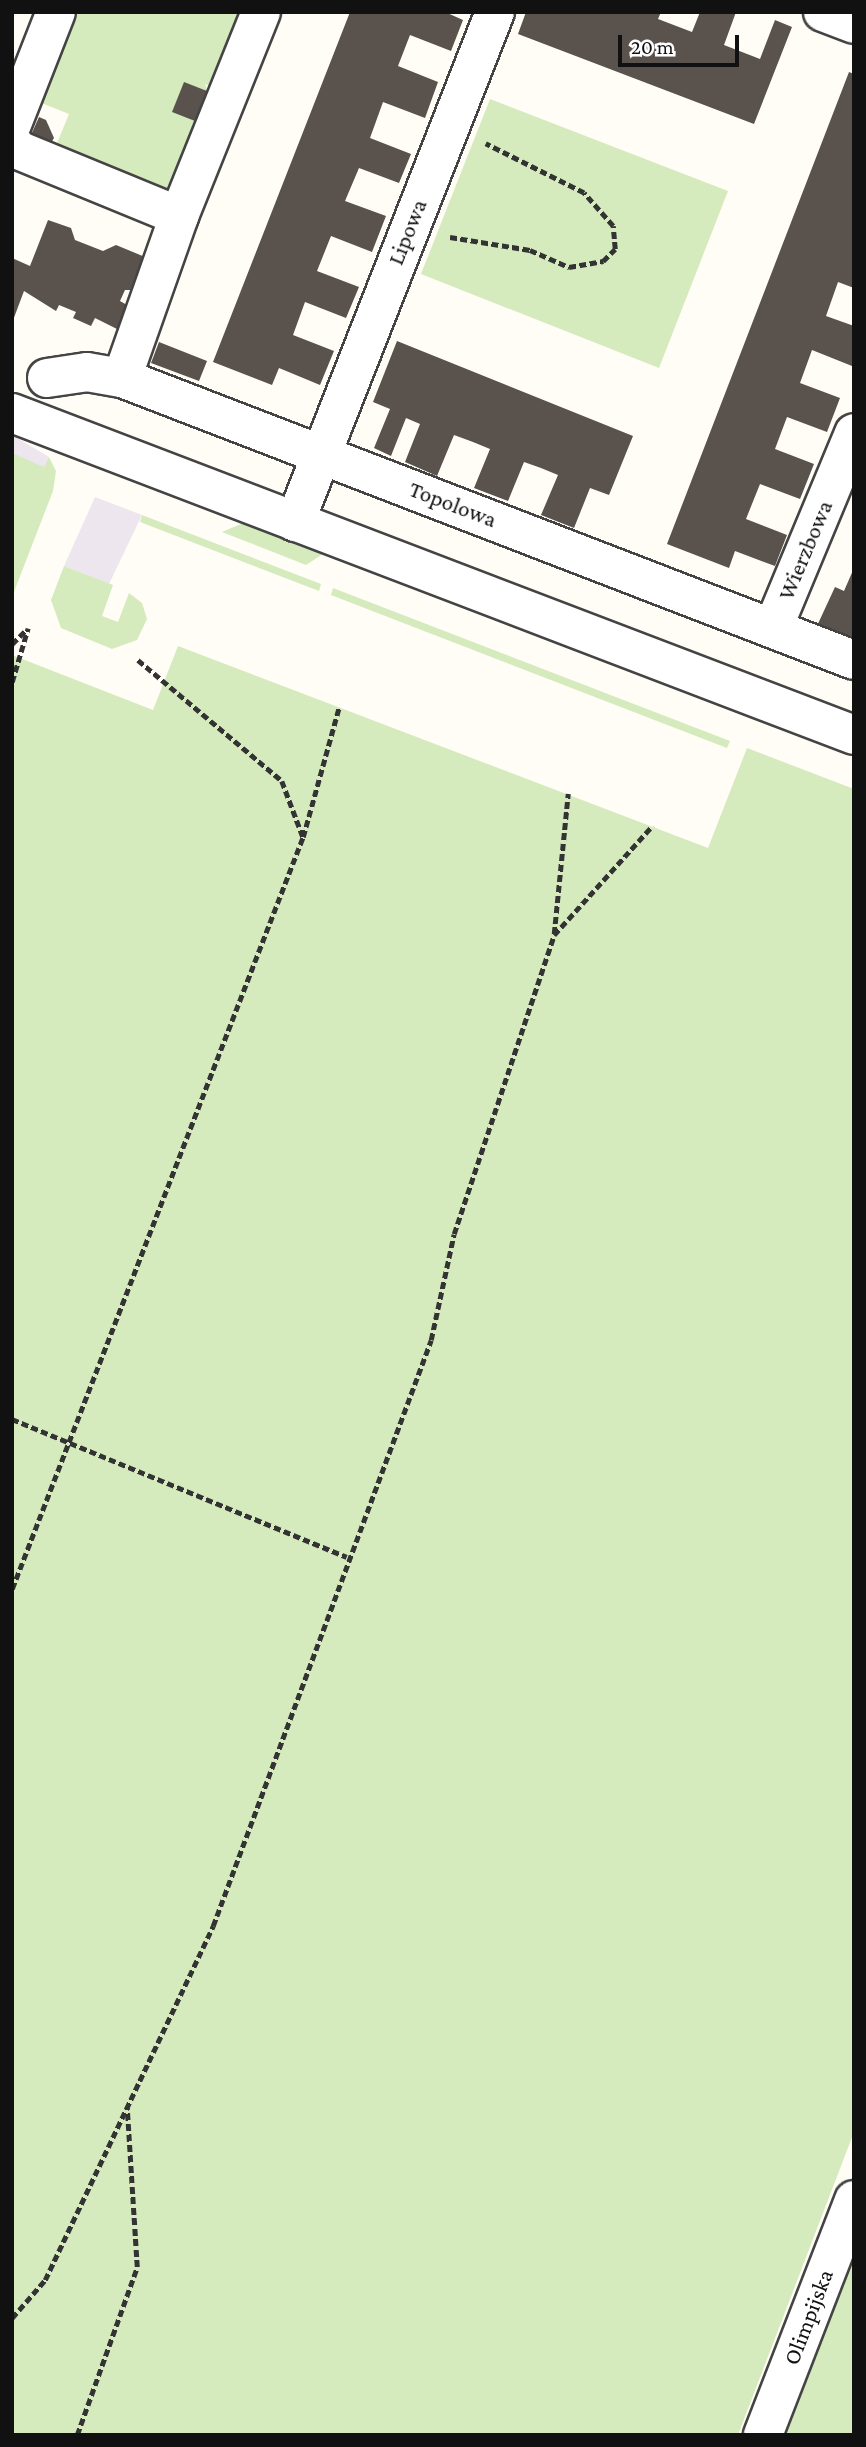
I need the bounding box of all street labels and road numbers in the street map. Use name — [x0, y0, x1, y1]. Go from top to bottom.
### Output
street label: Lipowa — [381, 195, 433, 269]
street label: Topolowa — [405, 475, 501, 533]
street label: Wierzbowa — [772, 496, 838, 604]
street label: Olimpijska — [777, 2265, 839, 2369]

